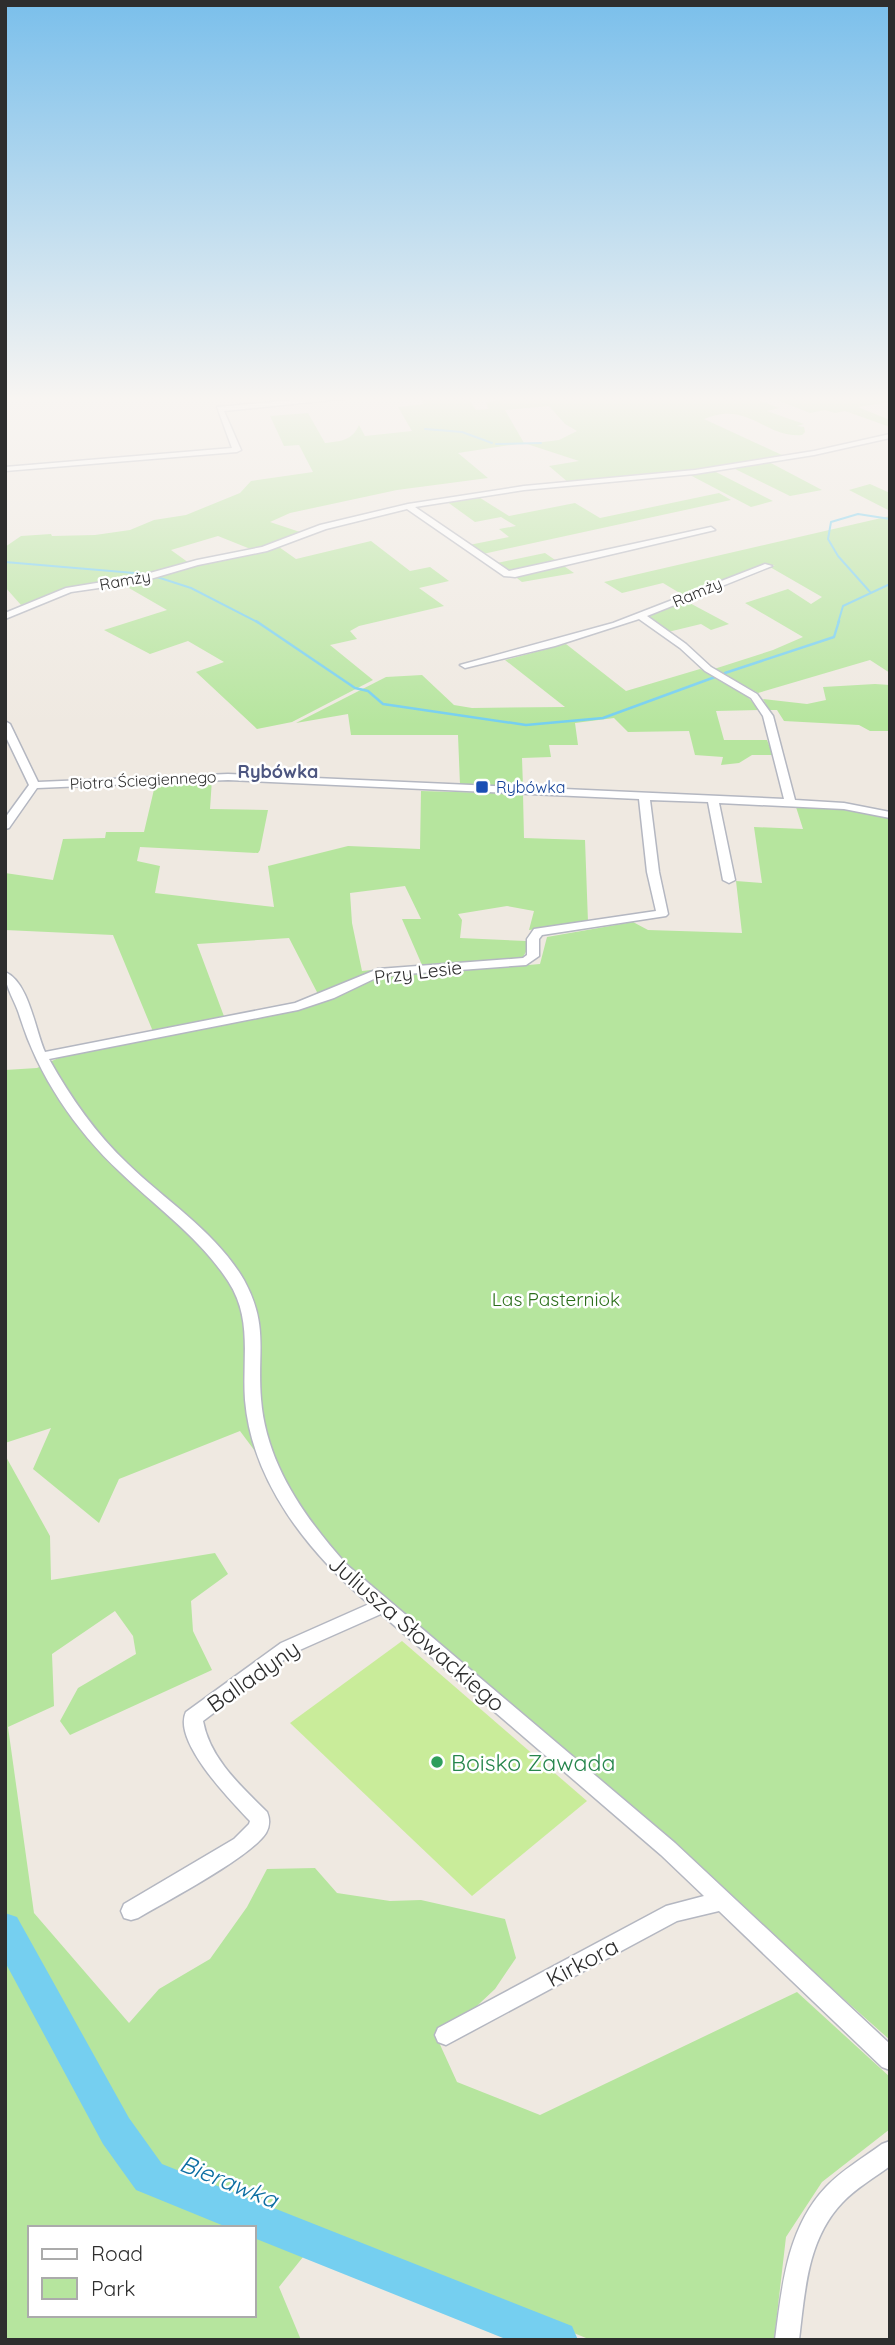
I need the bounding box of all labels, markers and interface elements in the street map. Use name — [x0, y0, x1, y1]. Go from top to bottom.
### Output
street label: Ramży — [98, 566, 152, 594]
street label: Ramży — [669, 573, 725, 611]
district label: Rybówka — [238, 760, 318, 783]
street label: Piotra Ściegiennego — [69, 766, 217, 794]
place label: Rybówka — [496, 777, 565, 797]
marker: Rybówka — [474, 779, 490, 795]
street label: Przy Lesie — [373, 955, 463, 989]
park label: Las Pasterniok — [492, 1287, 620, 1311]
street label: Juliusza Słowackiego — [323, 1548, 511, 1718]
street label: Balladyny — [201, 1634, 305, 1718]
place label: Boisko Zawada — [451, 1748, 615, 1777]
marker: Boisko Zawada — [429, 1754, 445, 1770]
street label: Kirkora — [541, 1931, 623, 1993]
water label: Bierawka — [176, 2148, 284, 2215]
legend — [28, 2226, 256, 2317]
text: Road — [91, 2240, 143, 2266]
text: Park — [91, 2275, 135, 2301]

